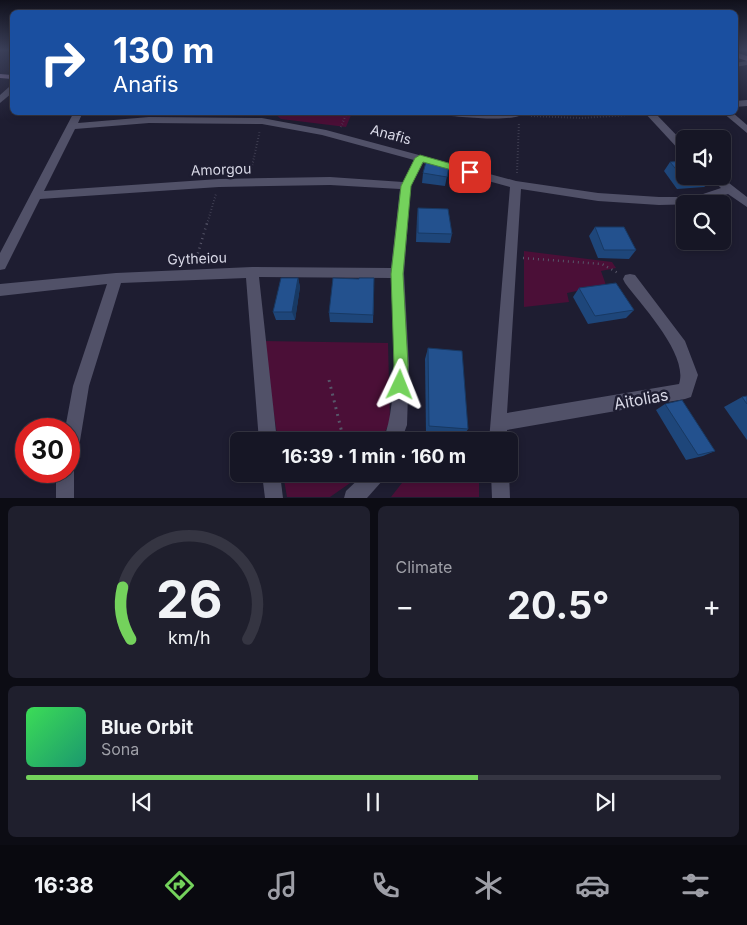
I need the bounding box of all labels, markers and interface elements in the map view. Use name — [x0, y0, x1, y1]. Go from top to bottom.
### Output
text: 130 m — [113, 29, 215, 71]
icon: right — [30, 30, 95, 95]
text: Anafis — [113, 71, 179, 97]
street label: Anafis — [369, 120, 413, 148]
map controls — [676, 130, 731, 250]
button: sound — [676, 130, 731, 185]
pin — [449, 151, 491, 193]
icon: arrive — [456, 158, 484, 186]
street label: Amorgou — [190, 159, 252, 179]
button: search — [676, 195, 731, 250]
street label: Gytheiou — [167, 248, 227, 268]
position arrow — [373, 358, 425, 410]
street label: Aitolias — [612, 384, 670, 414]
speed limit sign: 30 — [15, 418, 80, 483]
text: 16:39 · 1 min · 160 m — [282, 445, 466, 468]
text: Climate — [396, 557, 452, 577]
text: 26 — [155, 568, 222, 631]
text: 20.5° — [507, 582, 609, 628]
text: − — [396, 589, 414, 623]
text: + — [702, 589, 721, 623]
text: km/h — [168, 627, 210, 648]
text: Blue Orbit — [101, 716, 193, 739]
text: Sona — [101, 739, 139, 759]
icon: previous — [128, 788, 156, 816]
icon: pause — [359, 788, 387, 816]
icon: next — [591, 788, 619, 816]
icon: directions — [162, 868, 197, 903]
icon: music — [265, 868, 300, 903]
icon: phone — [368, 868, 403, 903]
icon: climate — [471, 868, 506, 903]
icon: car — [575, 868, 610, 903]
icon: filters — [678, 868, 713, 903]
text: 16:38 — [34, 872, 94, 898]

